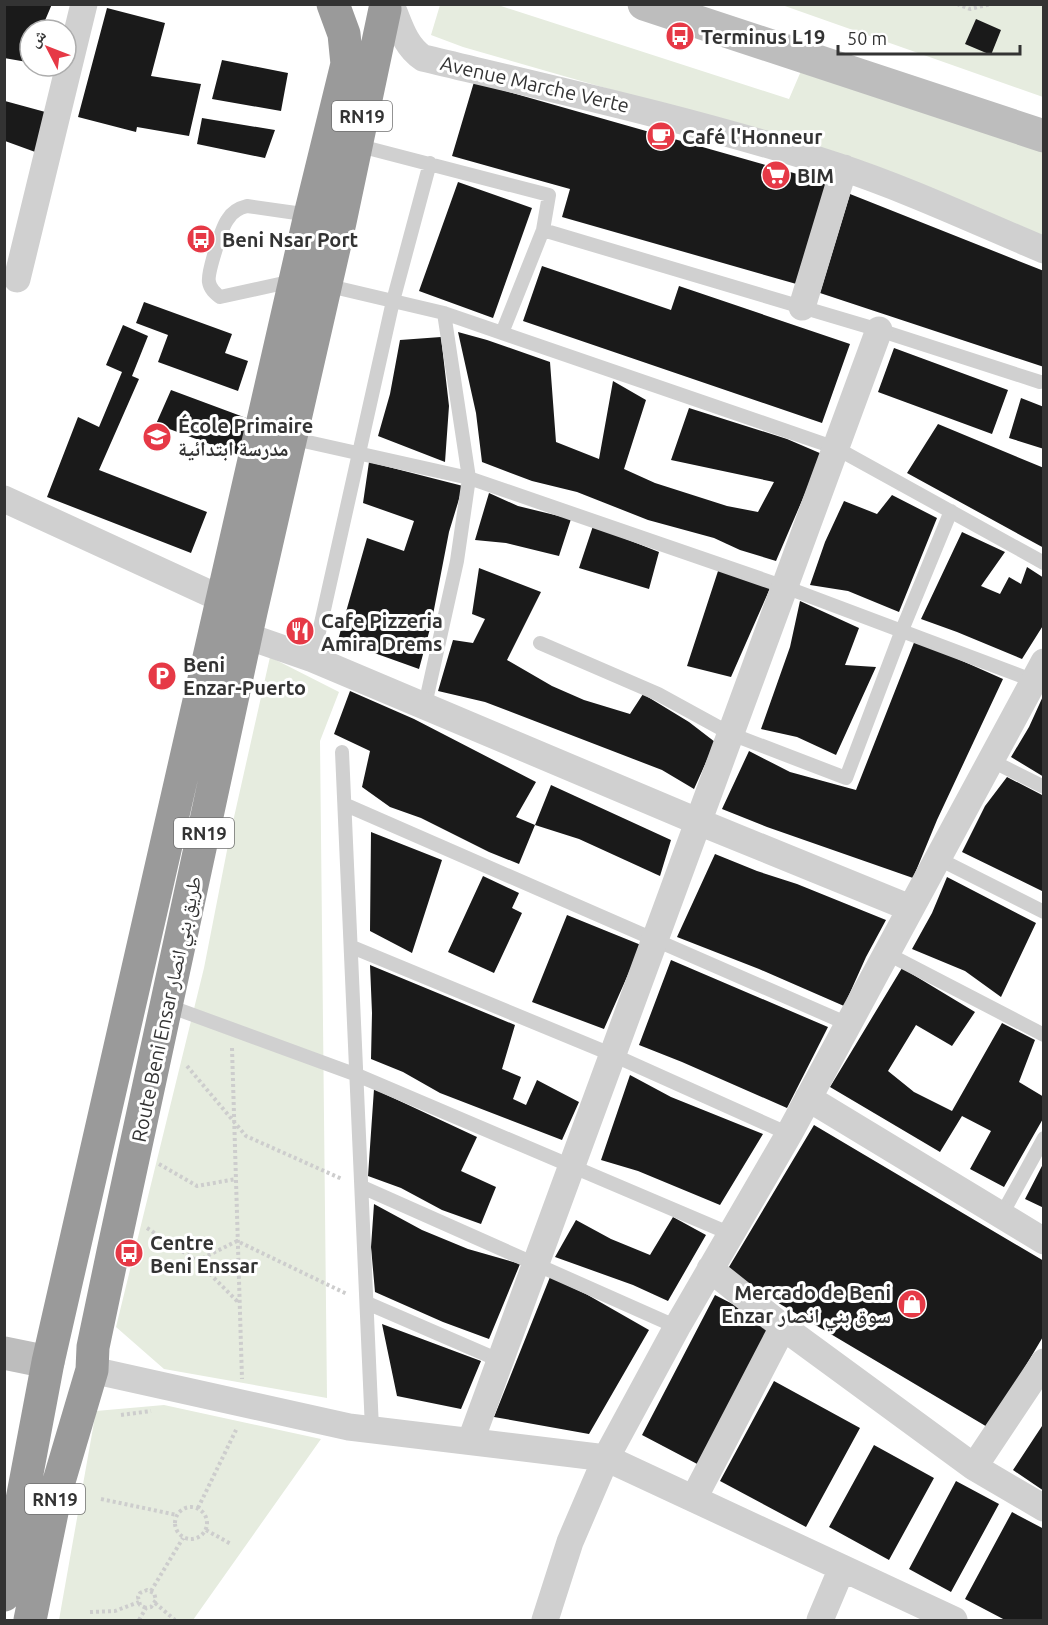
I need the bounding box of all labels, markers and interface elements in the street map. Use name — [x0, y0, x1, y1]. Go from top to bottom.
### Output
north arrow — [18, 18, 78, 78]
scale bar — [838, 18, 1020, 56]
bus stop icon: Terminus L19 — [664, 20, 696, 52]
place label: Terminus L19 — [701, 25, 825, 48]
text: ش — [24, 26, 50, 51]
text: 50 m — [847, 28, 887, 48]
street label: Avenue Marche Verte — [438, 51, 632, 117]
road number: RN19 — [332, 101, 392, 131]
cafe icon: Café l'Honneur — [645, 120, 677, 152]
place label: Café l'Honneur — [682, 125, 823, 148]
supermarket icon: BIM — [760, 159, 792, 191]
place label: BIM — [797, 164, 834, 187]
bus stop icon: Beni Nsar Port — [185, 223, 217, 255]
place label: Beni Nsar Port — [222, 228, 359, 251]
place label: École Primaire مدرسة ابتدائية — [178, 413, 313, 460]
school or university icon: École Primaire مدرسة ابتدائية — [141, 421, 173, 453]
place label: Cafe Pizzeria Amira Drems — [321, 609, 443, 655]
restaurant icon: Cafe Pizzeria Amira Drems — [284, 615, 316, 647]
place label: Beni Enzar-Puerto — [183, 653, 306, 699]
parking icon: Beni Enzar-Puerto — [146, 660, 178, 692]
road number: RN19 — [174, 818, 234, 848]
street label: Route Beni Ensar طريق بني انصار — [127, 874, 210, 1145]
place label: Centre Beni Enssar — [150, 1231, 259, 1277]
bus stop icon: Centre Beni Enssar — [113, 1237, 145, 1269]
place label: Mercado de Beni Enzar سوق بني انصار — [721, 1281, 891, 1331]
shop icon: Mercado de Beni Enzar سوق بني انصار — [896, 1288, 928, 1320]
road number: RN19 — [25, 1484, 85, 1514]

